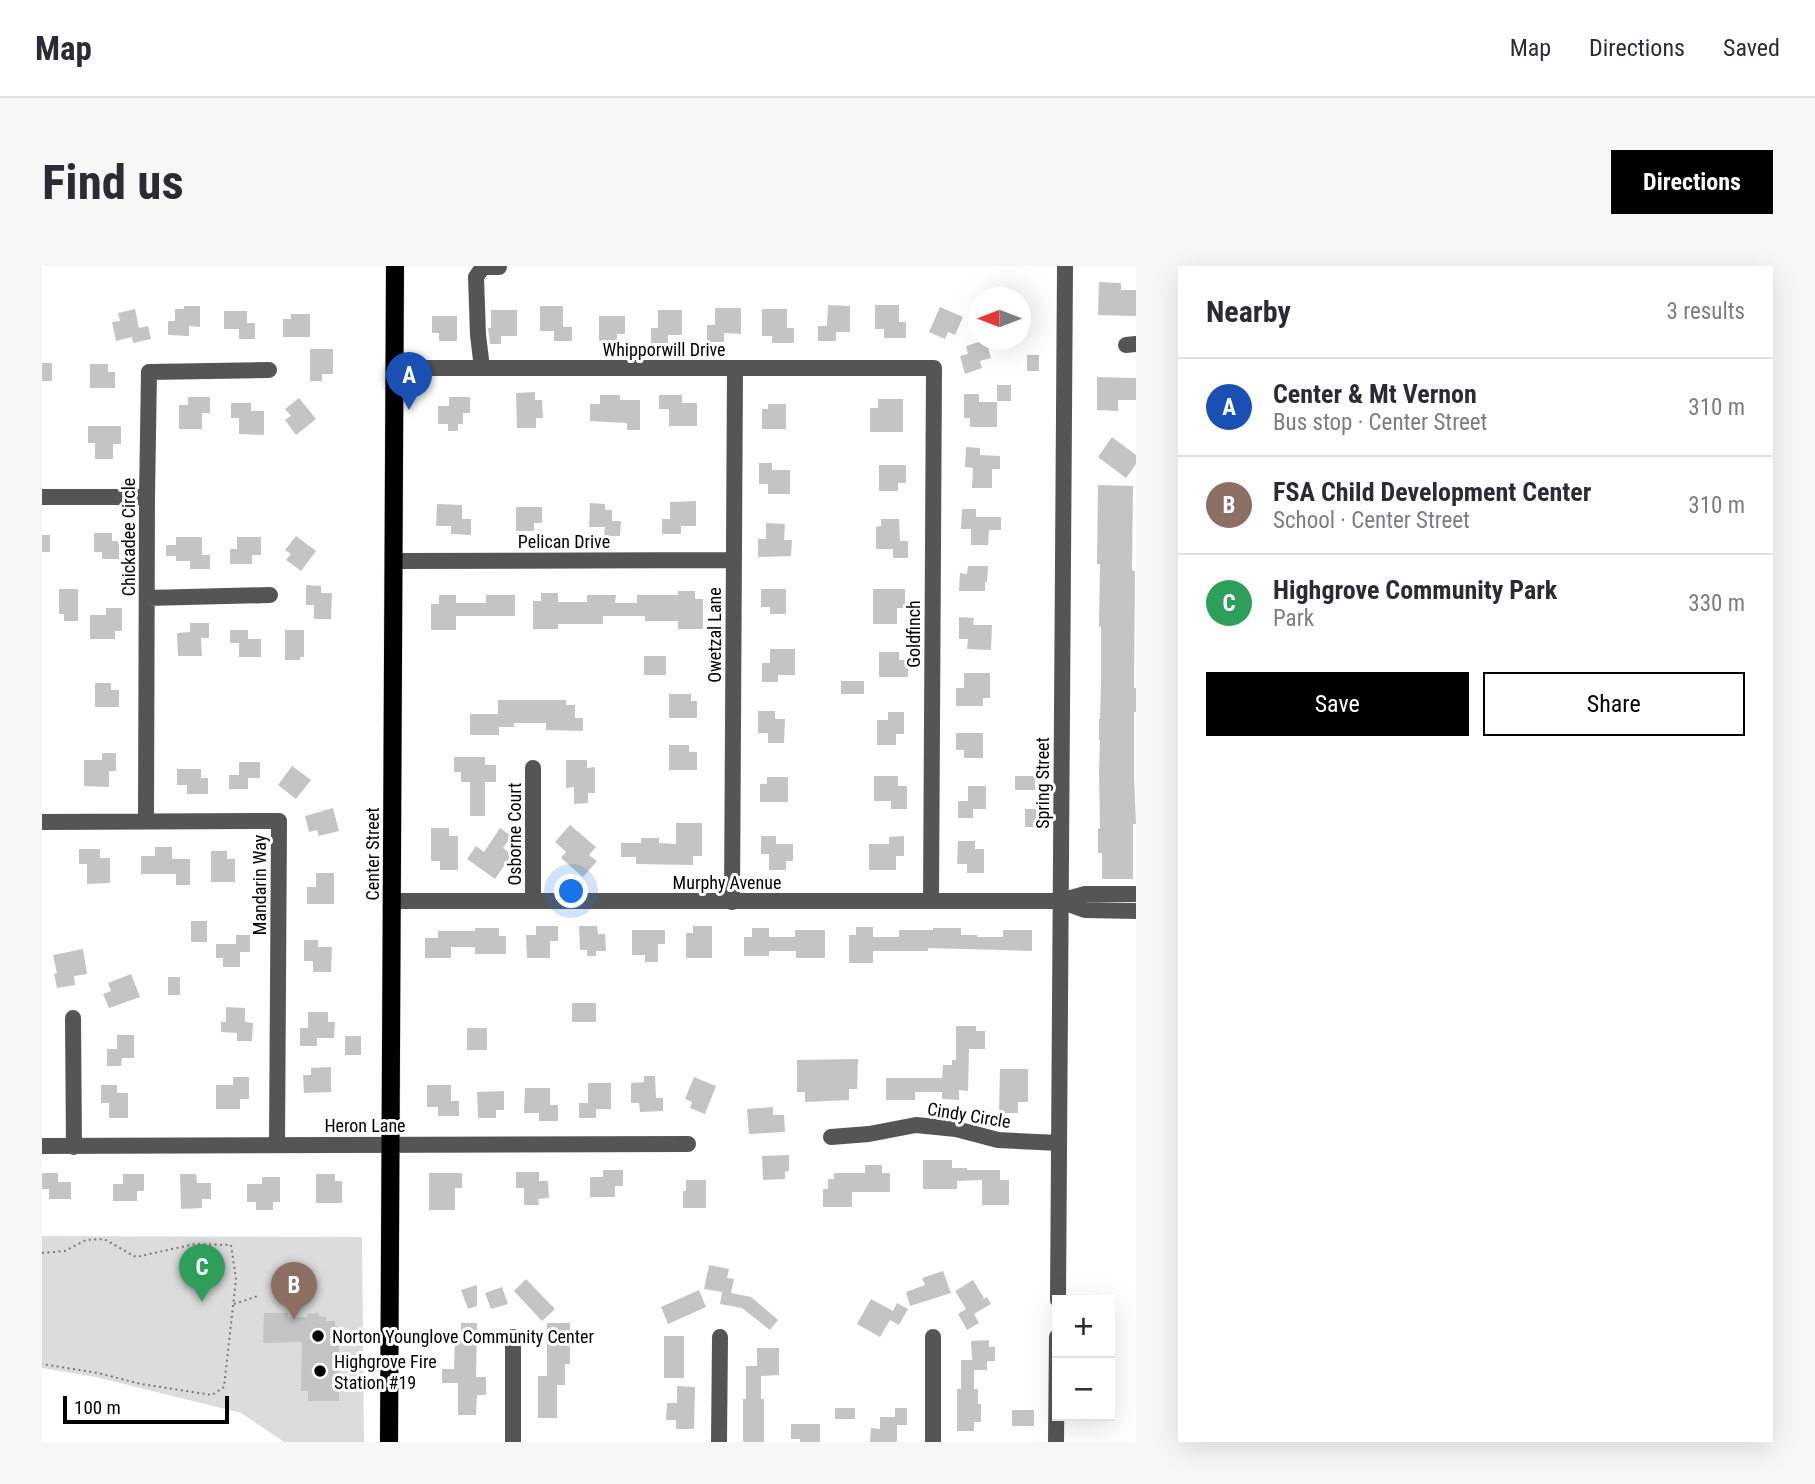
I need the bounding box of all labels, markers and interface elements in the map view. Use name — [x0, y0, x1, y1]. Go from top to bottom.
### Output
text: Map — [35, 29, 92, 68]
text: Map — [1510, 34, 1551, 62]
text: Directions — [1589, 34, 1685, 62]
text: Saved — [1723, 34, 1780, 62]
button: Directions — [1611, 150, 1773, 214]
text: Find us — [42, 154, 184, 211]
north arrow — [968, 287, 1031, 350]
text: Nearby — [1206, 294, 1291, 329]
text: 3 results — [1667, 298, 1745, 325]
street label: Whipporwill Drive — [602, 339, 726, 360]
pin: A — [386, 352, 432, 410]
text: Center & Mt Vernon — [1273, 379, 1477, 409]
text: A — [1222, 394, 1236, 421]
text: 310 m — [1688, 394, 1745, 421]
text: Bus stop · Center Street — [1273, 409, 1487, 436]
text: FSA Child Development Center — [1273, 477, 1591, 507]
street label: Chickadee Circle — [118, 478, 139, 596]
text: B — [1223, 492, 1235, 519]
text: 310 m — [1688, 492, 1745, 519]
text: School · Center Street — [1273, 507, 1470, 534]
street label: Pelican Drive — [518, 531, 610, 552]
text: Highgrove Community Park — [1273, 575, 1557, 605]
street label: Owetzal Lane — [704, 587, 725, 683]
text: C — [1222, 590, 1236, 617]
text: 330 m — [1688, 590, 1745, 617]
street label: Goldfinch — [903, 600, 924, 668]
text: Park — [1273, 605, 1314, 632]
button: Save — [1206, 672, 1469, 736]
button: Share — [1483, 672, 1745, 736]
street label: Spring Street — [1032, 737, 1053, 829]
street label: Osborne Court — [504, 783, 525, 885]
street label: Center Street — [362, 808, 383, 900]
street label: Mandarin Way — [249, 834, 270, 935]
street label: Murphy Avenue — [673, 872, 781, 893]
your location — [554, 874, 588, 908]
street label: Cindy Circle — [926, 1098, 1012, 1132]
street label: Heron Lane — [324, 1115, 406, 1136]
pin: C — [179, 1244, 225, 1302]
pin: B — [271, 1262, 317, 1320]
map controls — [1052, 1295, 1115, 1421]
button: + — [1052, 1295, 1115, 1358]
place label: Norton Younglove Community Center — [332, 1326, 595, 1347]
marker: Norton Younglove Community Center — [310, 1328, 326, 1344]
place label: Highgrove Fire Station #19 — [334, 1351, 437, 1393]
button: − — [1052, 1358, 1115, 1421]
marker: Highgrove Fire Station #19 — [312, 1363, 328, 1379]
scale bar — [63, 1393, 229, 1425]
text: 100 m — [74, 1396, 121, 1419]

